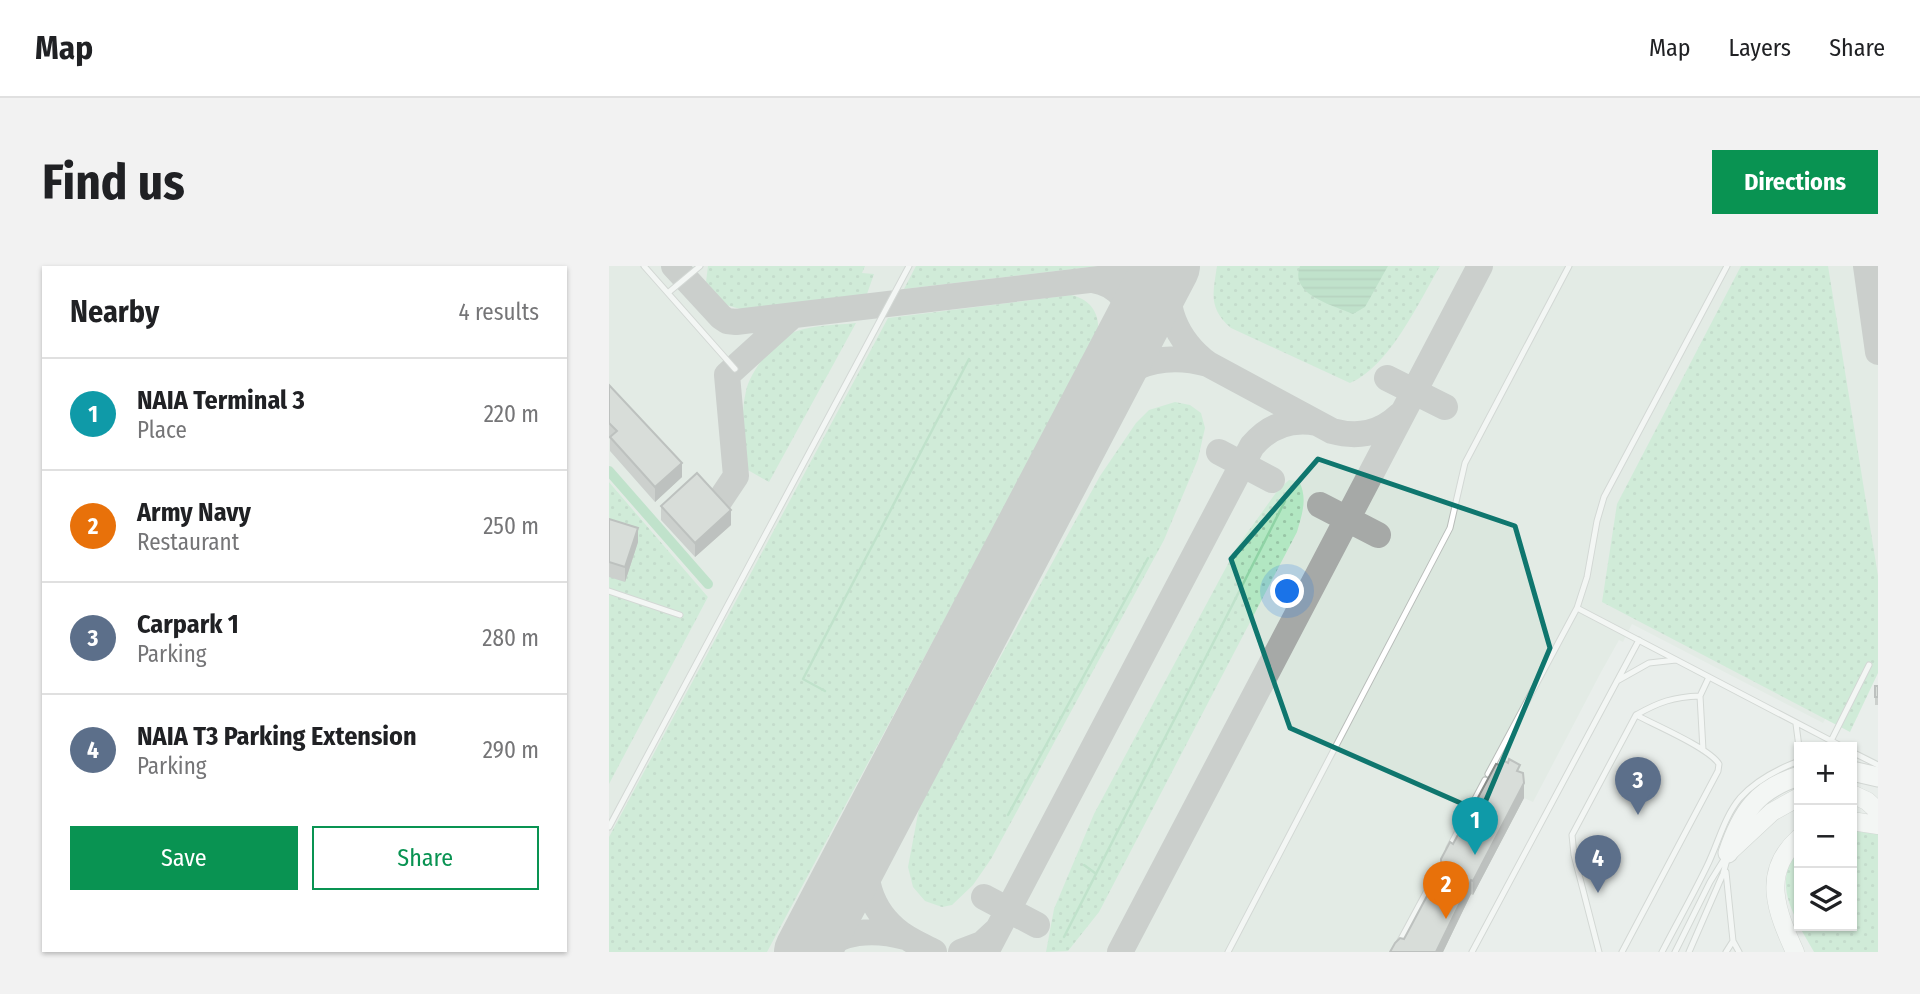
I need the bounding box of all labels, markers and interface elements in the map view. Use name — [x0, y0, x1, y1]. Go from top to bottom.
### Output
text: Map — [35, 28, 93, 68]
text: Map — [1649, 34, 1691, 62]
text: Layers — [1729, 34, 1791, 62]
text: Share — [1829, 34, 1885, 62]
button: Directions — [1712, 150, 1878, 214]
text: Find us — [42, 153, 185, 212]
text: Nearby — [70, 294, 159, 330]
text: 4 results — [458, 298, 539, 326]
text: NAIA Terminal 3 — [137, 385, 305, 416]
text: 1 — [88, 400, 98, 428]
text: 220 m — [484, 400, 539, 428]
text: Place — [137, 416, 187, 444]
text: Army Navy — [137, 497, 251, 528]
text: 2 — [88, 512, 98, 540]
text: 250 m — [483, 512, 539, 540]
text: Restaurant — [137, 528, 239, 556]
your location — [1270, 574, 1304, 608]
text: Carpark 1 — [137, 609, 239, 640]
text: 3 — [88, 624, 98, 652]
text: 280 m — [482, 624, 539, 652]
text: Parking — [137, 640, 207, 668]
text: NAIA T3 Parking Extension — [137, 721, 417, 752]
text: 4 — [87, 736, 99, 764]
text: 290 m — [483, 736, 539, 764]
map controls — [1794, 742, 1857, 931]
button: + — [1794, 742, 1857, 805]
text: Parking — [137, 752, 207, 780]
pin: 3 — [1615, 757, 1661, 815]
pin: 1 — [1452, 797, 1498, 855]
button: − — [1794, 805, 1857, 868]
button: Save — [70, 826, 298, 890]
button: Share — [312, 826, 539, 890]
pin: 4 — [1575, 835, 1621, 893]
pin: 2 — [1423, 861, 1469, 919]
button: layers — [1794, 868, 1857, 931]

